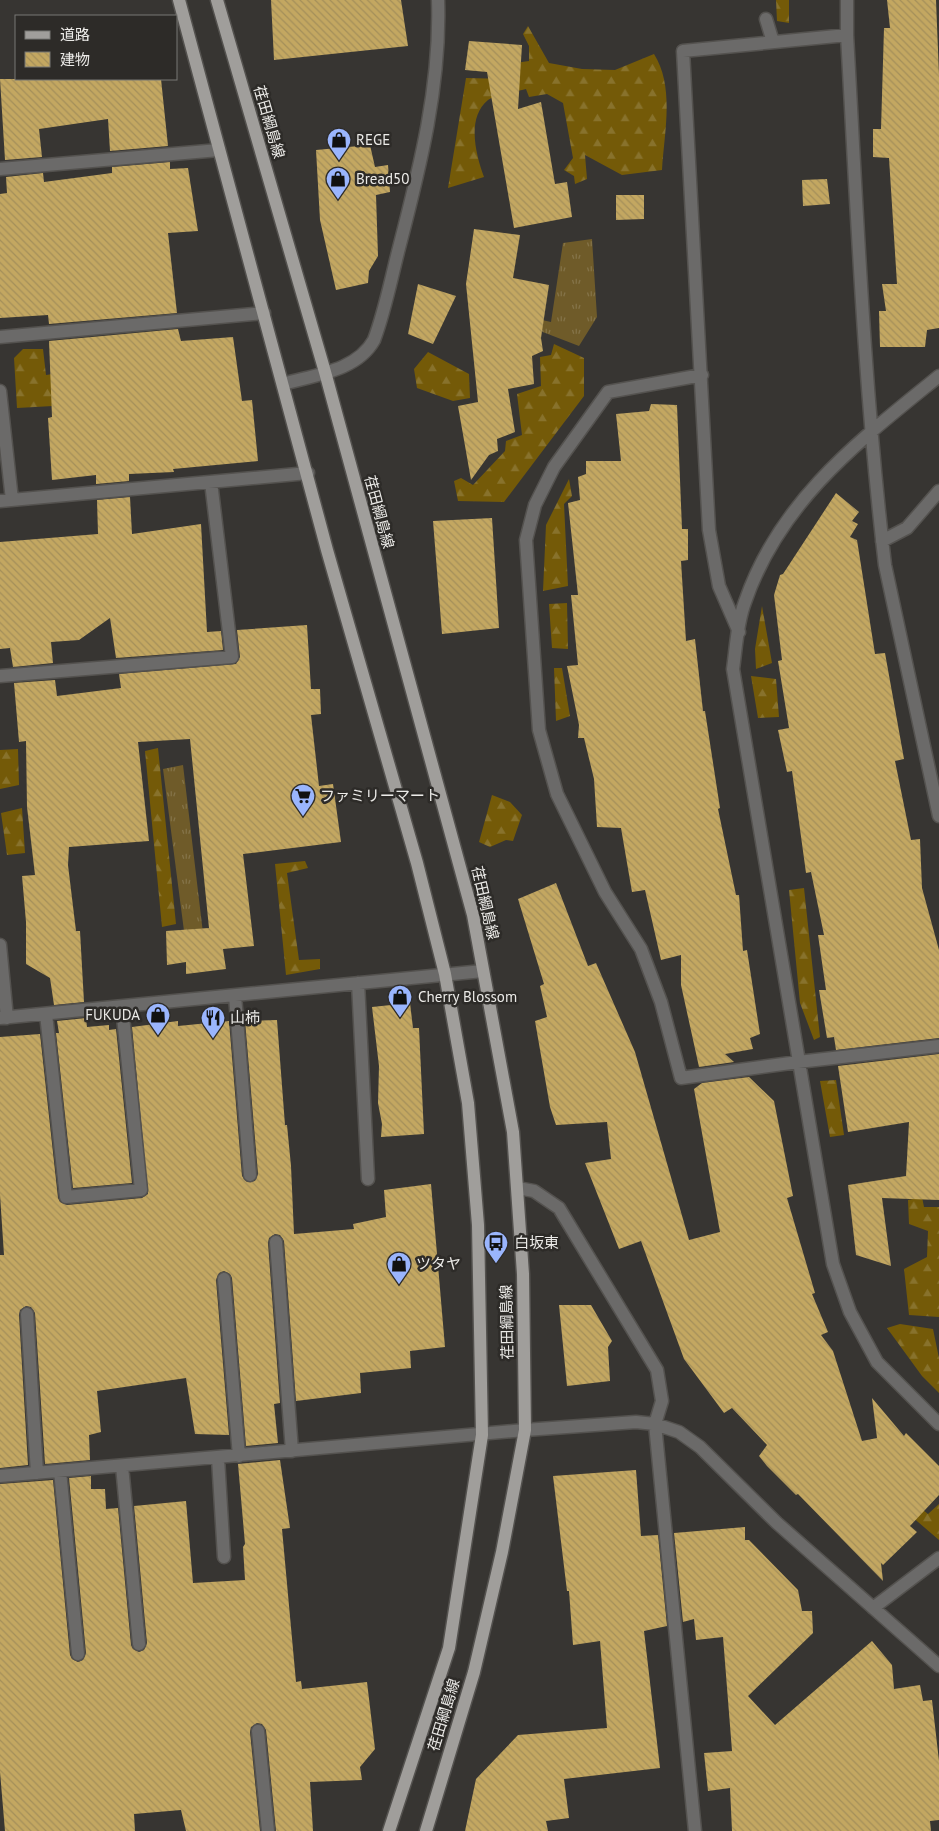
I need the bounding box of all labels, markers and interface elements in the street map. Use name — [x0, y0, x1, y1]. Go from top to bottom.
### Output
legend — [15, 15, 178, 80]
text: 道路 — [60, 25, 90, 44]
text: 建物 — [60, 50, 90, 69]
street label: 荏田綱島線 — [250, 83, 289, 161]
shop icon: REGE — [326, 127, 352, 161]
place label: REGE — [356, 130, 390, 149]
shop icon: Bread50 — [325, 166, 351, 200]
place label: Bread50 — [356, 169, 409, 188]
street label: 荏田綱島線 — [361, 473, 398, 551]
supermarket icon: ファミリーマート — [290, 783, 316, 817]
place label: ファミリーマート — [320, 786, 440, 805]
street label: 荏田綱島線 — [468, 864, 503, 942]
shop icon: Cherry Blossom — [387, 984, 413, 1018]
place label: Cherry Blossom — [418, 987, 517, 1006]
shop icon: FUKUDA — [145, 1002, 171, 1036]
place label: FUKUDA — [85, 1005, 140, 1024]
restaurant icon: 山柿 — [200, 1005, 226, 1039]
place label: 山柿 — [230, 1008, 260, 1027]
bus stop icon: 白坂東 — [483, 1230, 509, 1264]
place label: 白坂東 — [514, 1233, 559, 1252]
shop icon: ツタヤ — [386, 1251, 412, 1285]
place label: ツタヤ — [416, 1254, 461, 1273]
street label: 荏田綱島線 — [496, 1284, 517, 1360]
street label: 荏田綱島線 — [423, 1676, 464, 1754]

